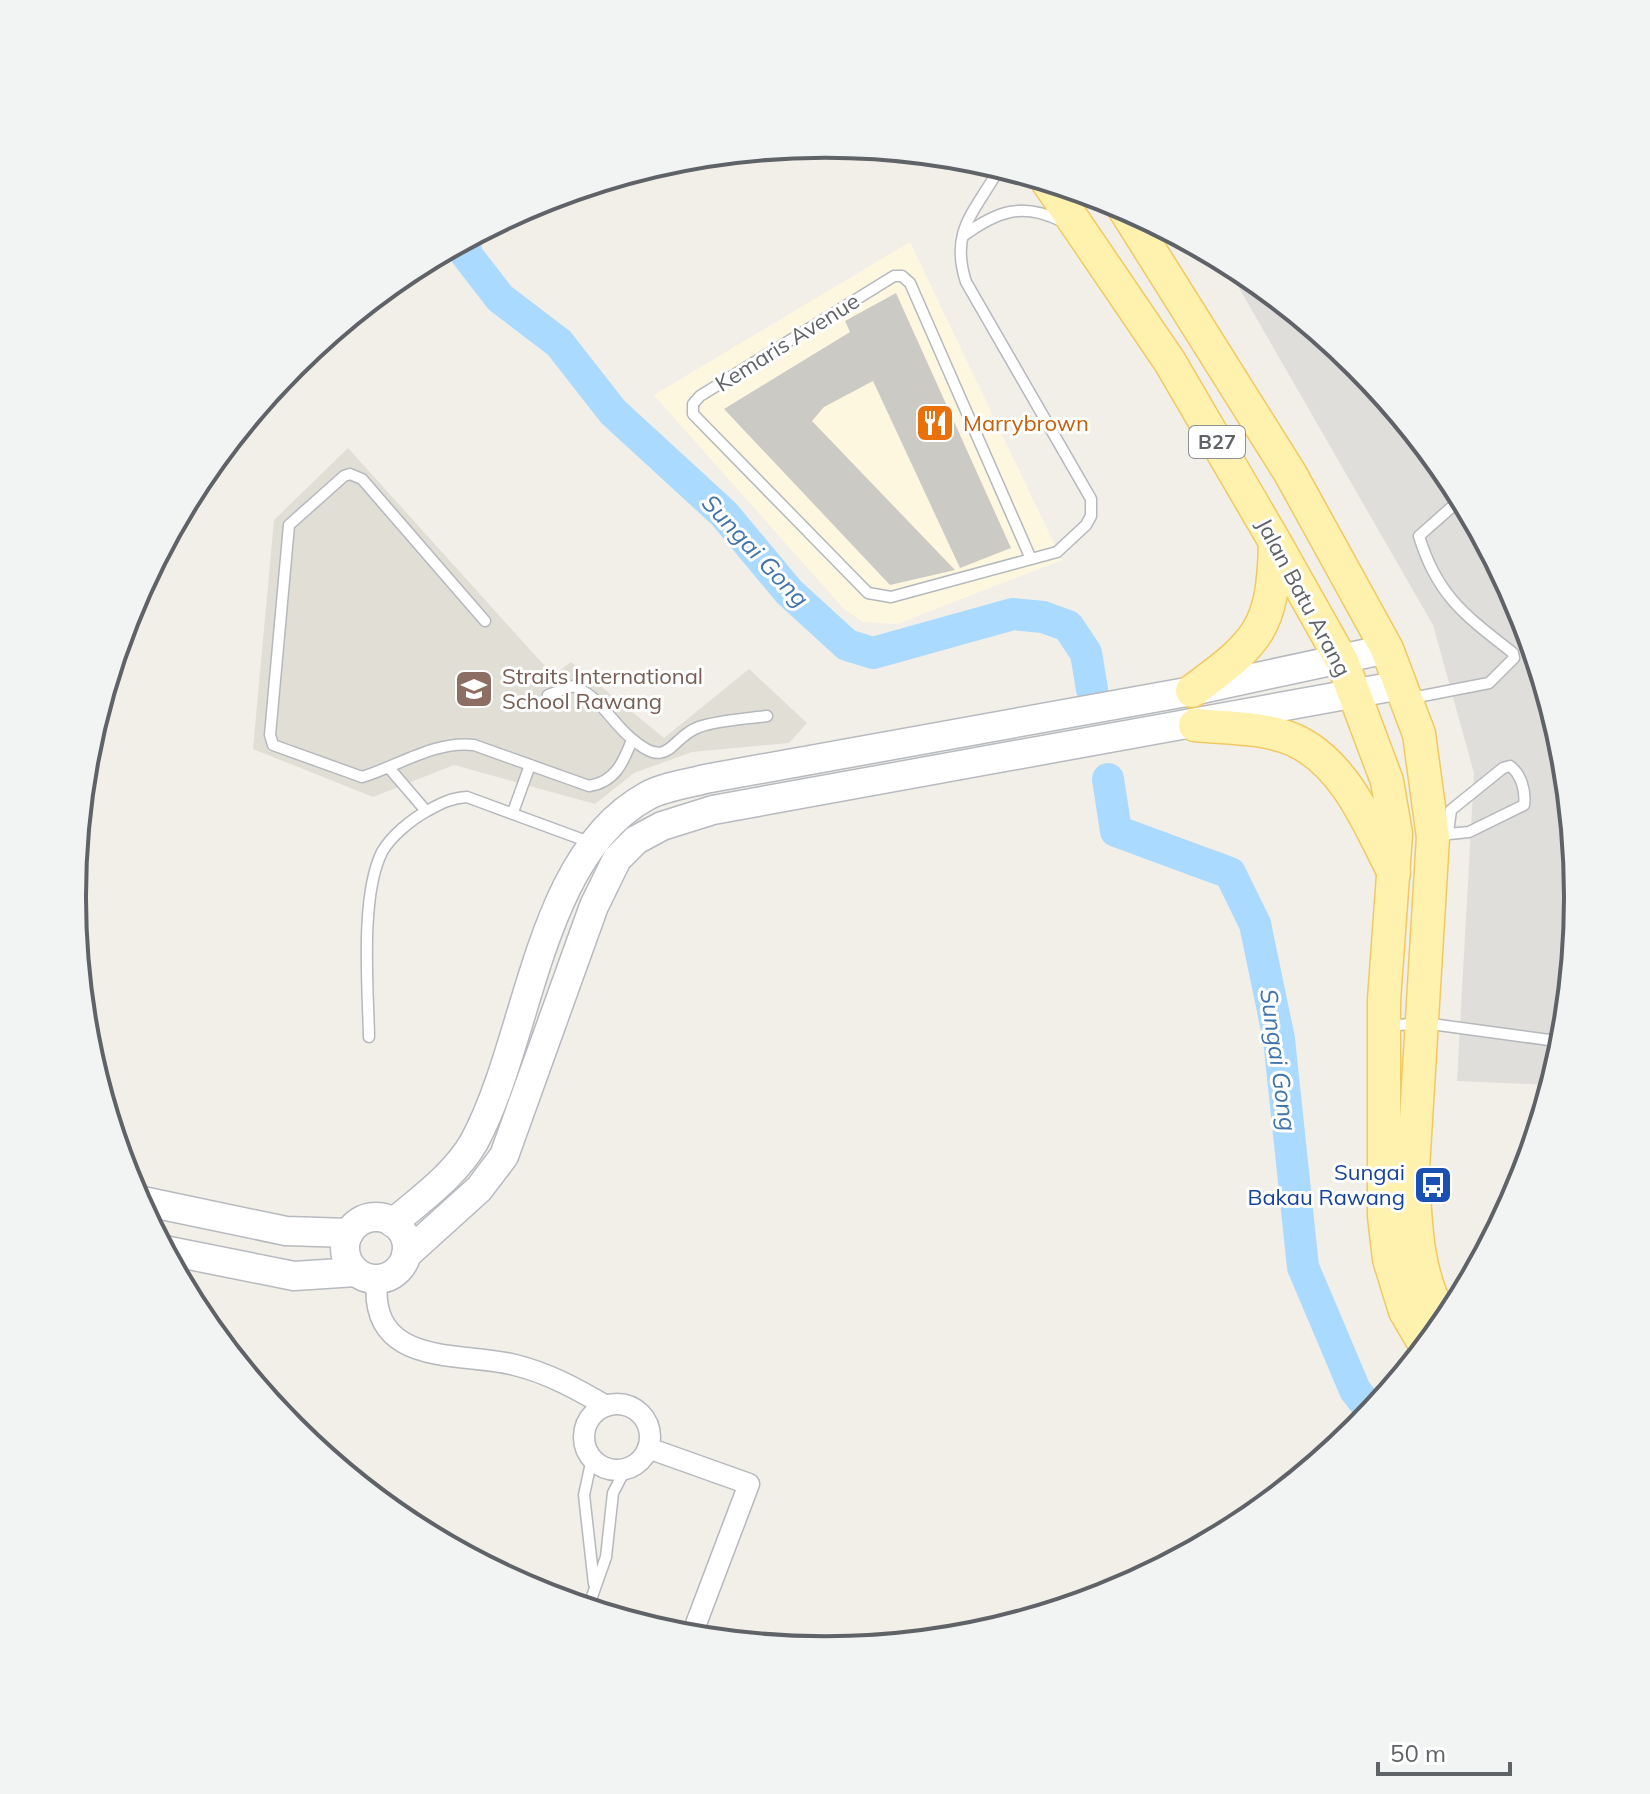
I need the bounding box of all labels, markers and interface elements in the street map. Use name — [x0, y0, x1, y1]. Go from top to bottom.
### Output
street label: Kemaris Avenue — [710, 286, 864, 398]
restaurant icon: Marrybrown — [914, 402, 956, 444]
place label: Marrybrown — [963, 409, 1089, 437]
road number: B27 — [1189, 426, 1245, 458]
water label: Sungai Gong — [696, 488, 816, 613]
street label: Jalan Batu Arang — [1251, 513, 1357, 681]
place label: Straits International School Rawang — [502, 662, 703, 715]
school or university icon: Straits International School Rawang — [453, 668, 495, 710]
water label: Sungai Gong — [1254, 987, 1304, 1133]
place label: Sungai Bakau Rawang — [1247, 1158, 1405, 1211]
bus stop icon: Sungai Bakau Rawang — [1412, 1164, 1454, 1206]
scale bar — [1378, 1726, 1510, 1776]
text: 50 m — [1390, 1738, 1446, 1768]

